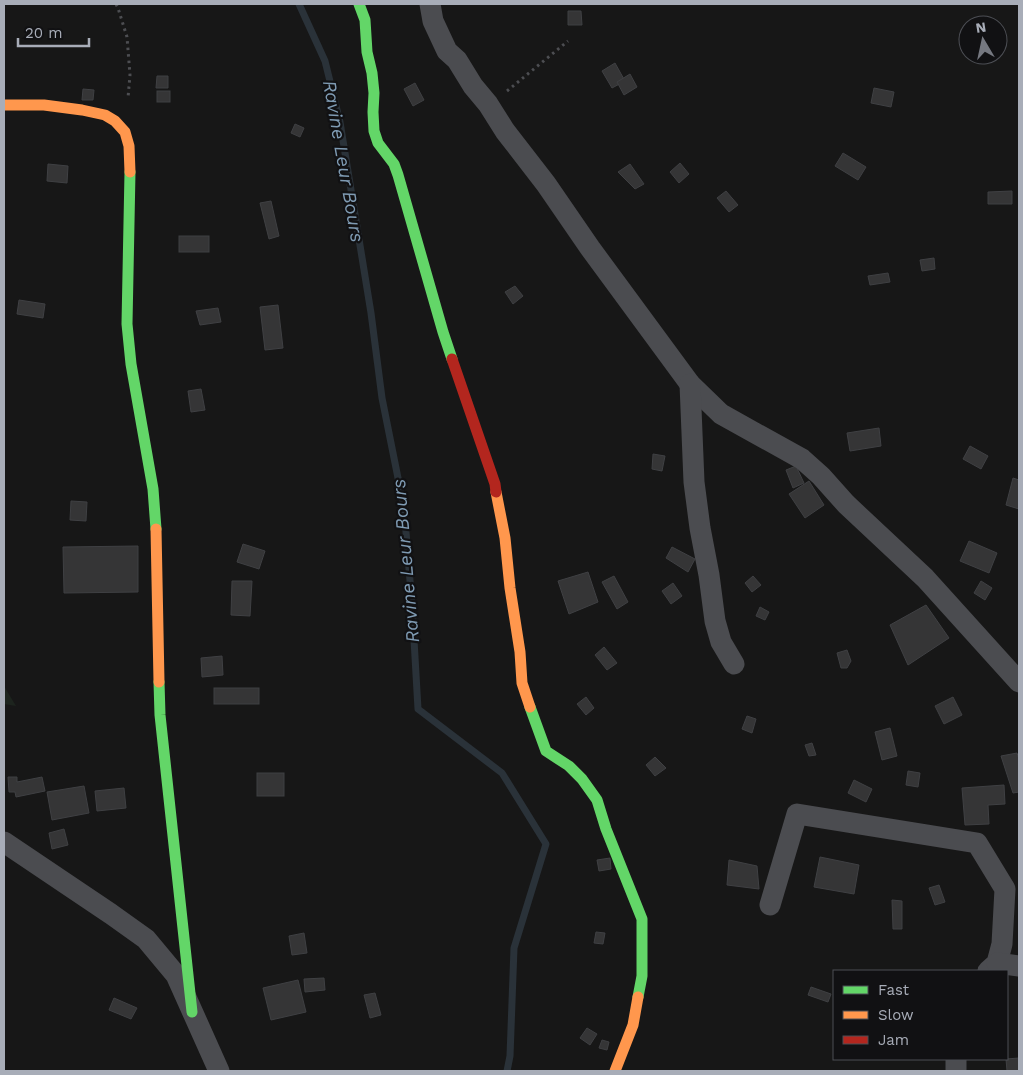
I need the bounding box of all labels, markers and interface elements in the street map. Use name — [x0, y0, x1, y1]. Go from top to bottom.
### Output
scale bar — [18, 15, 89, 47]
north arrow — [958, 15, 1008, 65]
text: N — [975, 18, 987, 36]
text: 20 m — [25, 24, 63, 42]
water label: Ravine Leur Bours — [318, 78, 369, 244]
water label: Ravine Leur Bours — [387, 478, 424, 644]
legend — [833, 970, 1008, 1060]
text: Fast — [878, 981, 910, 999]
text: Slow — [878, 1006, 914, 1024]
text: Jam — [878, 1031, 909, 1049]

